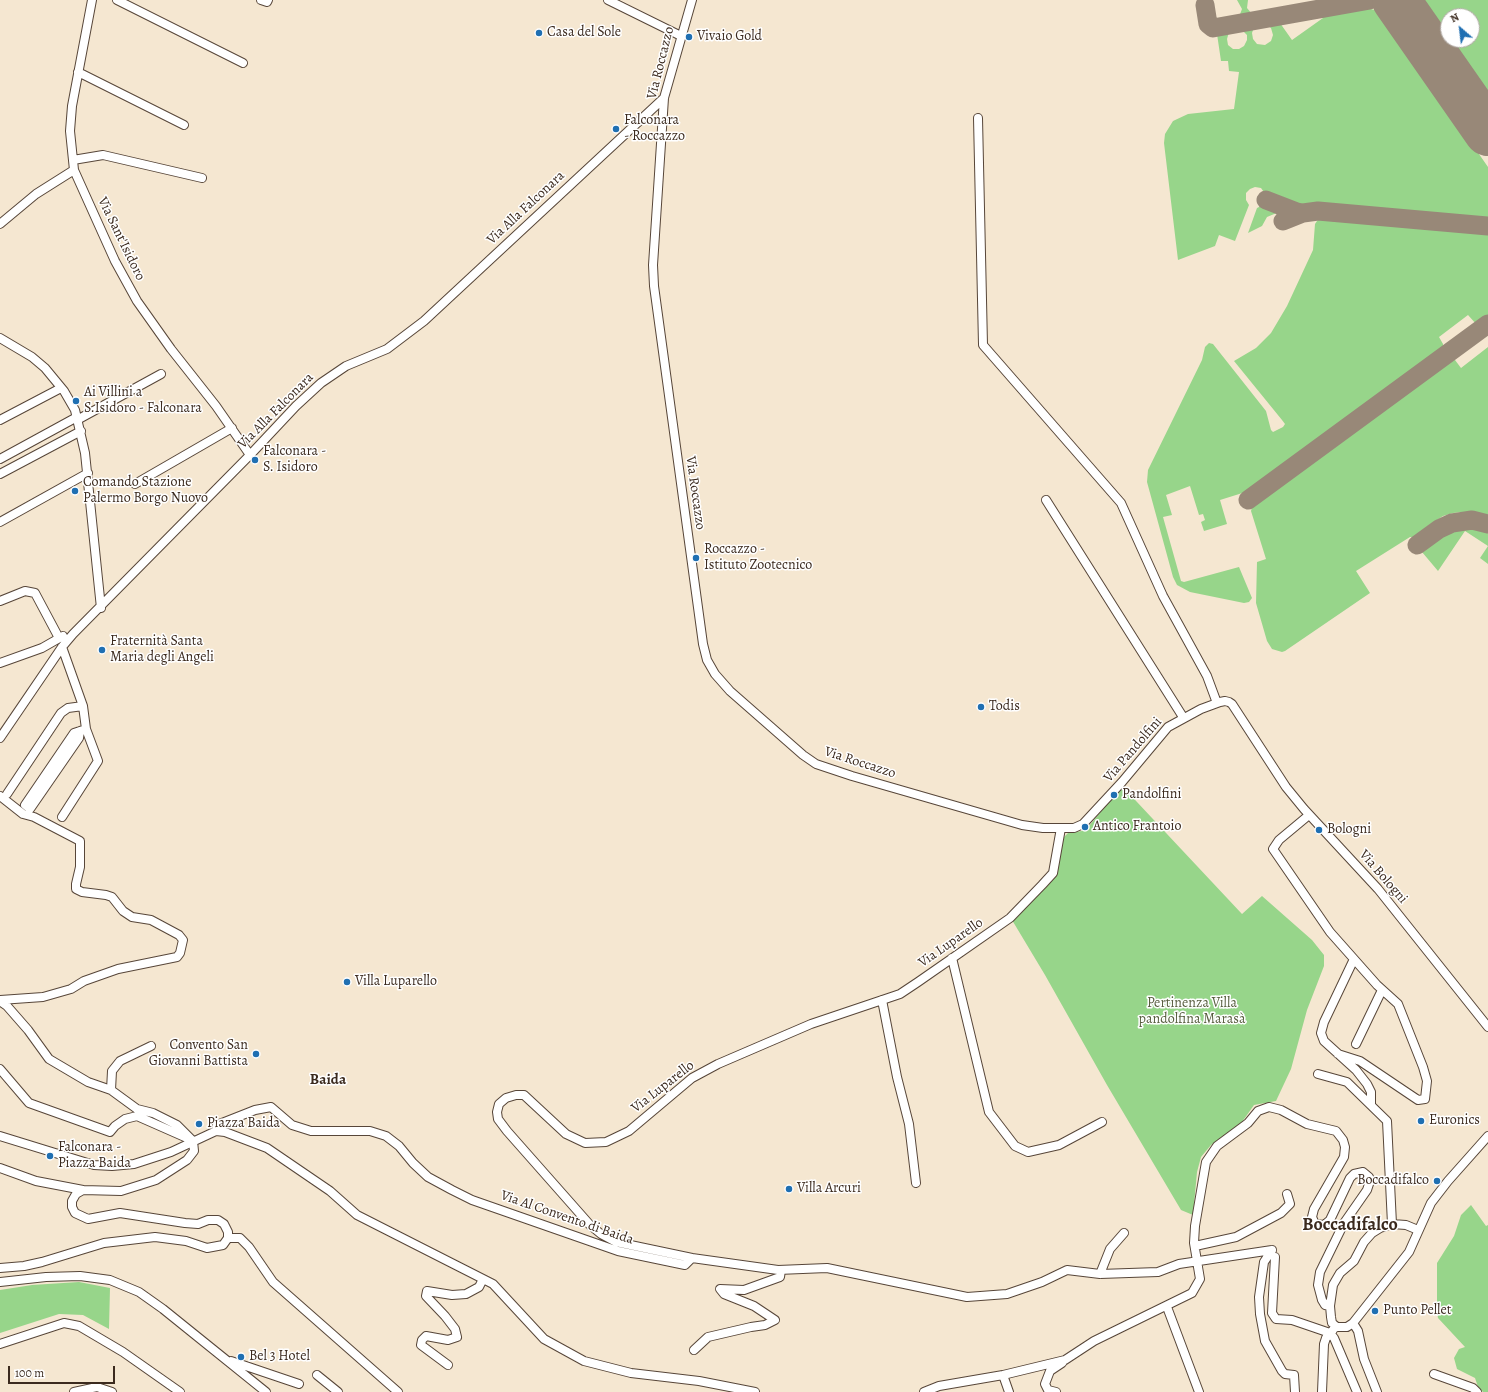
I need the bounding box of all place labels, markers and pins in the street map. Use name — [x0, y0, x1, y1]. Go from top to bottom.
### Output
place label: Casa del Sole — [547, 25, 621, 41]
marker: Casa del Sole — [534, 28, 544, 38]
place label: Vivaio Gold — [697, 29, 762, 45]
marker: Vivaio Gold — [684, 32, 694, 42]
place label: Falconara - Roccazzo — [624, 113, 685, 146]
marker: Falconara - Roccazzo — [611, 124, 621, 134]
place label: Ai Villini a S.Isidoro - Falconara — [84, 385, 202, 418]
marker: Ai Villini a S.Isidoro - Falconara — [71, 396, 81, 406]
place label: Falconara - S. Isidoro — [263, 444, 326, 476]
marker: Falconara - S. Isidoro — [250, 455, 260, 465]
place label: Comando Stazione Palermo Borgo Nuovo — [83, 475, 208, 508]
marker: Comando Stazione Palermo Borgo Nuovo — [70, 486, 80, 496]
place label: Roccazzo - Istituto Zootecnico — [704, 542, 812, 574]
marker: Roccazzo - Istituto Zootecnico — [691, 553, 701, 563]
place label: Fraternità Santa Maria degli Angeli — [110, 634, 214, 666]
marker: Fraternità Santa Maria degli Angeli — [97, 645, 107, 655]
place label: Todis — [989, 699, 1020, 715]
marker: Todis — [976, 702, 986, 712]
place label: Pandolfini — [1122, 787, 1181, 803]
marker: Pandolfini — [1109, 790, 1119, 800]
place label: Antico Frantoio — [1093, 819, 1181, 835]
marker: Antico Frantoio — [1080, 822, 1090, 832]
place label: Bologni — [1327, 822, 1371, 838]
marker: Bologni — [1314, 825, 1324, 835]
place label: Villa Luparello — [355, 974, 437, 990]
marker: Villa Luparello — [342, 977, 352, 987]
place label: Convento San Giovanni Battista — [149, 1038, 248, 1070]
marker: Convento San Giovanni Battista — [251, 1049, 261, 1059]
place label: Euronics — [1429, 1113, 1480, 1129]
place label: Piazza Baida — [207, 1116, 280, 1132]
marker: Euronics — [1416, 1116, 1426, 1126]
marker: Piazza Baida — [194, 1119, 204, 1129]
place label: Falconara - Piazza Baida — [58, 1140, 131, 1172]
marker: Falconara - Piazza Baida — [45, 1151, 55, 1161]
place label: Boccadifalco — [1357, 1173, 1429, 1189]
marker: Boccadifalco — [1432, 1176, 1442, 1186]
place label: Villa Arcuri — [797, 1181, 861, 1197]
marker: Villa Arcuri — [784, 1184, 794, 1194]
place label: Punto Pellet — [1383, 1303, 1451, 1319]
marker: Punto Pellet — [1370, 1306, 1380, 1316]
place label: Bel 3 Hotel — [249, 1349, 310, 1365]
marker: Bel 3 Hotel — [236, 1352, 246, 1362]

